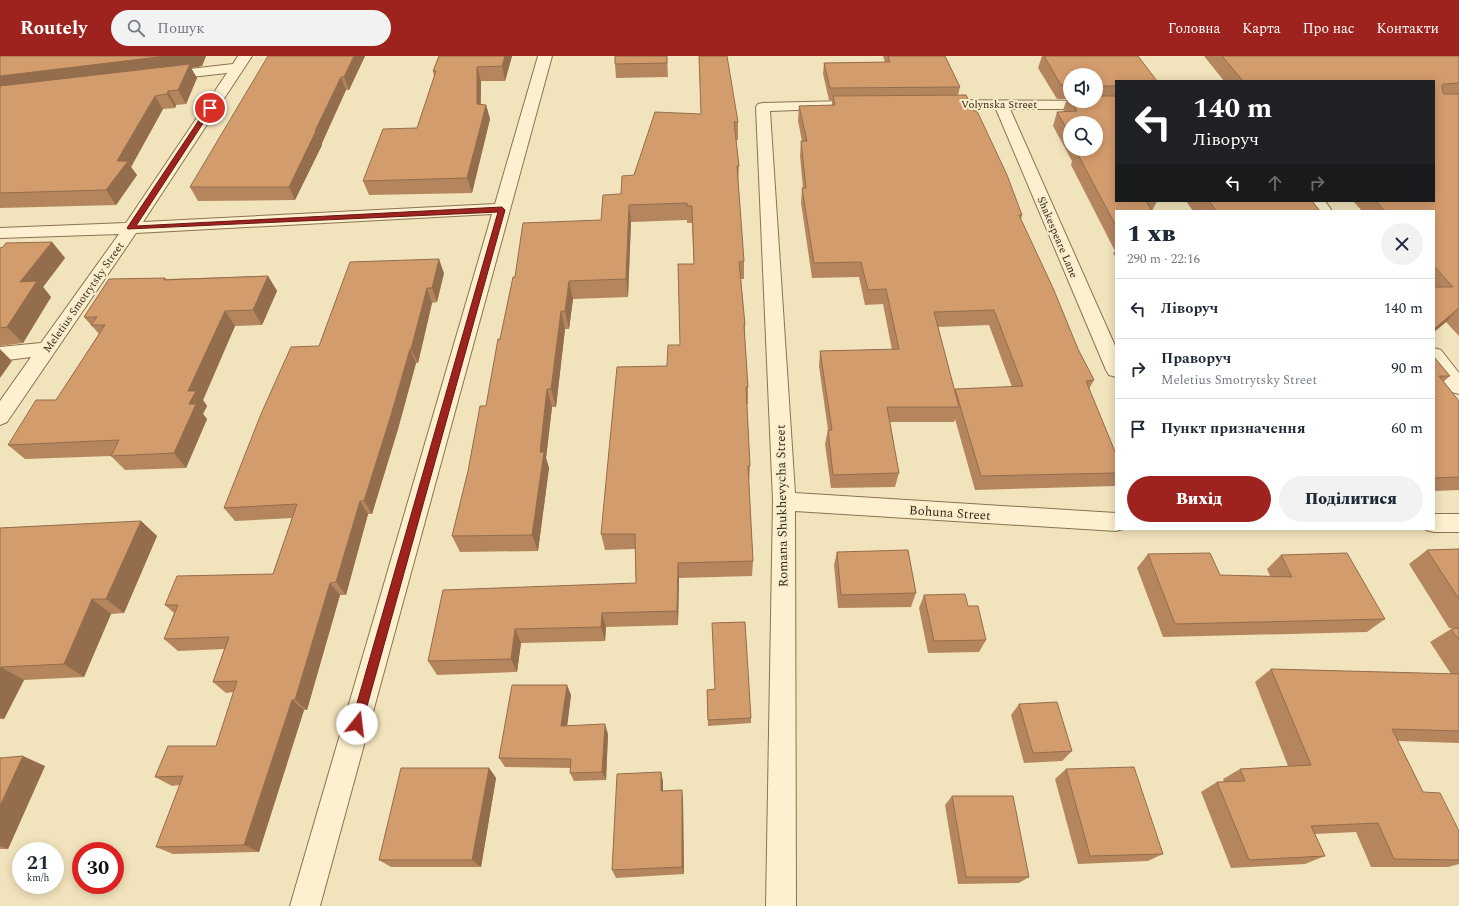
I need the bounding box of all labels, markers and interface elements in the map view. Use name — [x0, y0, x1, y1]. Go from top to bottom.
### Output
search box — [111, 10, 391, 46]
text: Routely — [20, 14, 87, 43]
icon: search — [125, 17, 147, 39]
text: Пошук — [157, 17, 205, 40]
text: Головна — [1168, 18, 1220, 39]
text: Карта — [1242, 18, 1281, 39]
text: Про нас — [1303, 18, 1355, 39]
text: Контакти — [1377, 18, 1439, 39]
map controls — [1063, 68, 1103, 156]
button: sound — [1063, 68, 1103, 108]
text: 140 m — [1193, 87, 1272, 130]
pin — [193, 91, 227, 125]
street label: Volynska Street — [961, 96, 1037, 113]
icon: left — [1127, 96, 1179, 148]
icon: arrive — [199, 97, 221, 119]
button: search — [1063, 116, 1103, 156]
text: Ліворуч — [1193, 126, 1259, 153]
icon: left — [1222, 172, 1244, 194]
icon: ahead — [1264, 172, 1286, 194]
icon: right — [1306, 172, 1328, 194]
street label: Shakespeare Lane — [1033, 194, 1082, 281]
text: 1 хв — [1127, 216, 1175, 252]
button: close — [1381, 223, 1423, 265]
street label: Meletius Smotrytsky Street — [39, 238, 128, 356]
text: 290 m · 22:16 — [1127, 249, 1200, 269]
text: Ліворуч — [1161, 297, 1218, 320]
text: 140 m — [1384, 297, 1423, 320]
icon: left — [1127, 298, 1149, 320]
text: Праворуч — [1161, 347, 1231, 370]
text: 90 m — [1391, 357, 1423, 380]
icon: right — [1127, 358, 1149, 380]
text: Meletius Smotrytsky Street — [1161, 370, 1317, 390]
text: Пункт призначення — [1161, 417, 1306, 440]
text: 60 m — [1391, 417, 1423, 440]
icon: arrive — [1127, 418, 1149, 440]
street label: Romana Shukhevycha Street — [771, 424, 793, 588]
button: Вихід — [1127, 476, 1271, 522]
button: Поділитися — [1279, 476, 1423, 522]
street label: Bohuna Street — [908, 500, 992, 526]
position arrow — [336, 703, 378, 745]
speed limit sign: 30 — [72, 842, 124, 894]
text: 21 — [27, 848, 49, 878]
text: km/h — [27, 870, 49, 886]

